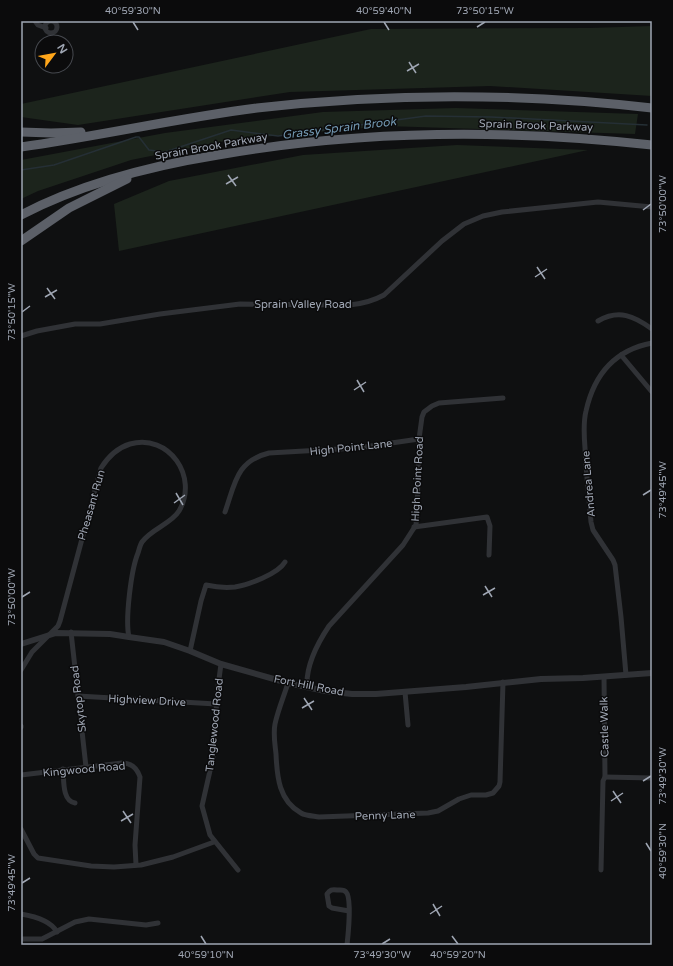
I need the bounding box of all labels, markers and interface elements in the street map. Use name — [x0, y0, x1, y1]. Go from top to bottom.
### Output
text: 40°59'30"N — [105, 5, 161, 17]
text: 40°59'40"N — [356, 5, 412, 17]
text: 73°50'15"W — [456, 5, 514, 17]
north arrow — [34, 34, 74, 74]
text: N — [54, 42, 70, 56]
water label: Grassy Sprain Brook — [281, 114, 398, 142]
street label: Sprain Brook Parkway — [479, 117, 593, 134]
street label: Sprain Brook Parkway — [154, 130, 269, 163]
text: 73°50'00"W — [657, 175, 669, 233]
text: 73°50'15"W — [6, 283, 18, 341]
street label: Sprain Valley Road — [254, 298, 352, 311]
street label: High Point Road — [409, 436, 426, 522]
street label: High Point Lane — [309, 437, 393, 458]
street label: Andrea Lane — [579, 450, 598, 518]
text: 73°49'45"W — [657, 461, 669, 519]
street label: Pheasant Run — [75, 468, 108, 542]
text: 73°50'00"W — [6, 568, 18, 626]
street label: Skytop Road — [68, 665, 89, 733]
street label: Fort Hill Road — [273, 672, 345, 699]
street label: Tanglewood Road — [203, 678, 226, 772]
street label: Highview Drive — [108, 692, 186, 709]
street label: Castle Walk — [597, 697, 612, 757]
text: 73°49'30"W — [657, 747, 669, 805]
street label: Kingwood Road — [42, 759, 126, 780]
street label: Penny Lane — [354, 808, 416, 823]
text: 40°59'30"N — [657, 823, 669, 879]
text: 73°49'45"W — [6, 854, 18, 912]
text: 40°59'10"N — [178, 949, 234, 961]
text: 73°49'30"W — [353, 949, 411, 961]
text: 40°59'20"N — [430, 949, 486, 961]

